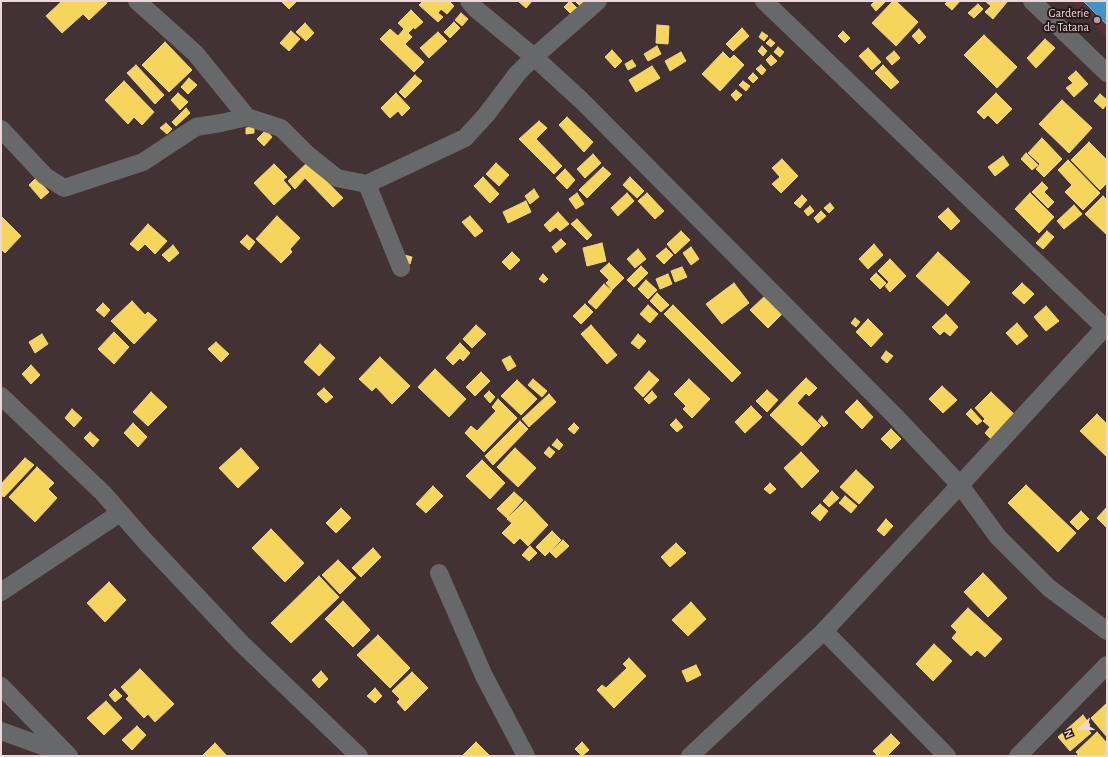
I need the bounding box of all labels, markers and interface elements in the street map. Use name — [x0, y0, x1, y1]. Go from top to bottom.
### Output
place label: Garderie de Tatana — [1044, 6, 1089, 34]
marker: Garderie de Tatana — [1092, 15, 1102, 25]
north arrow — [1060, 709, 1100, 749]
text: N — [1062, 728, 1075, 740]

